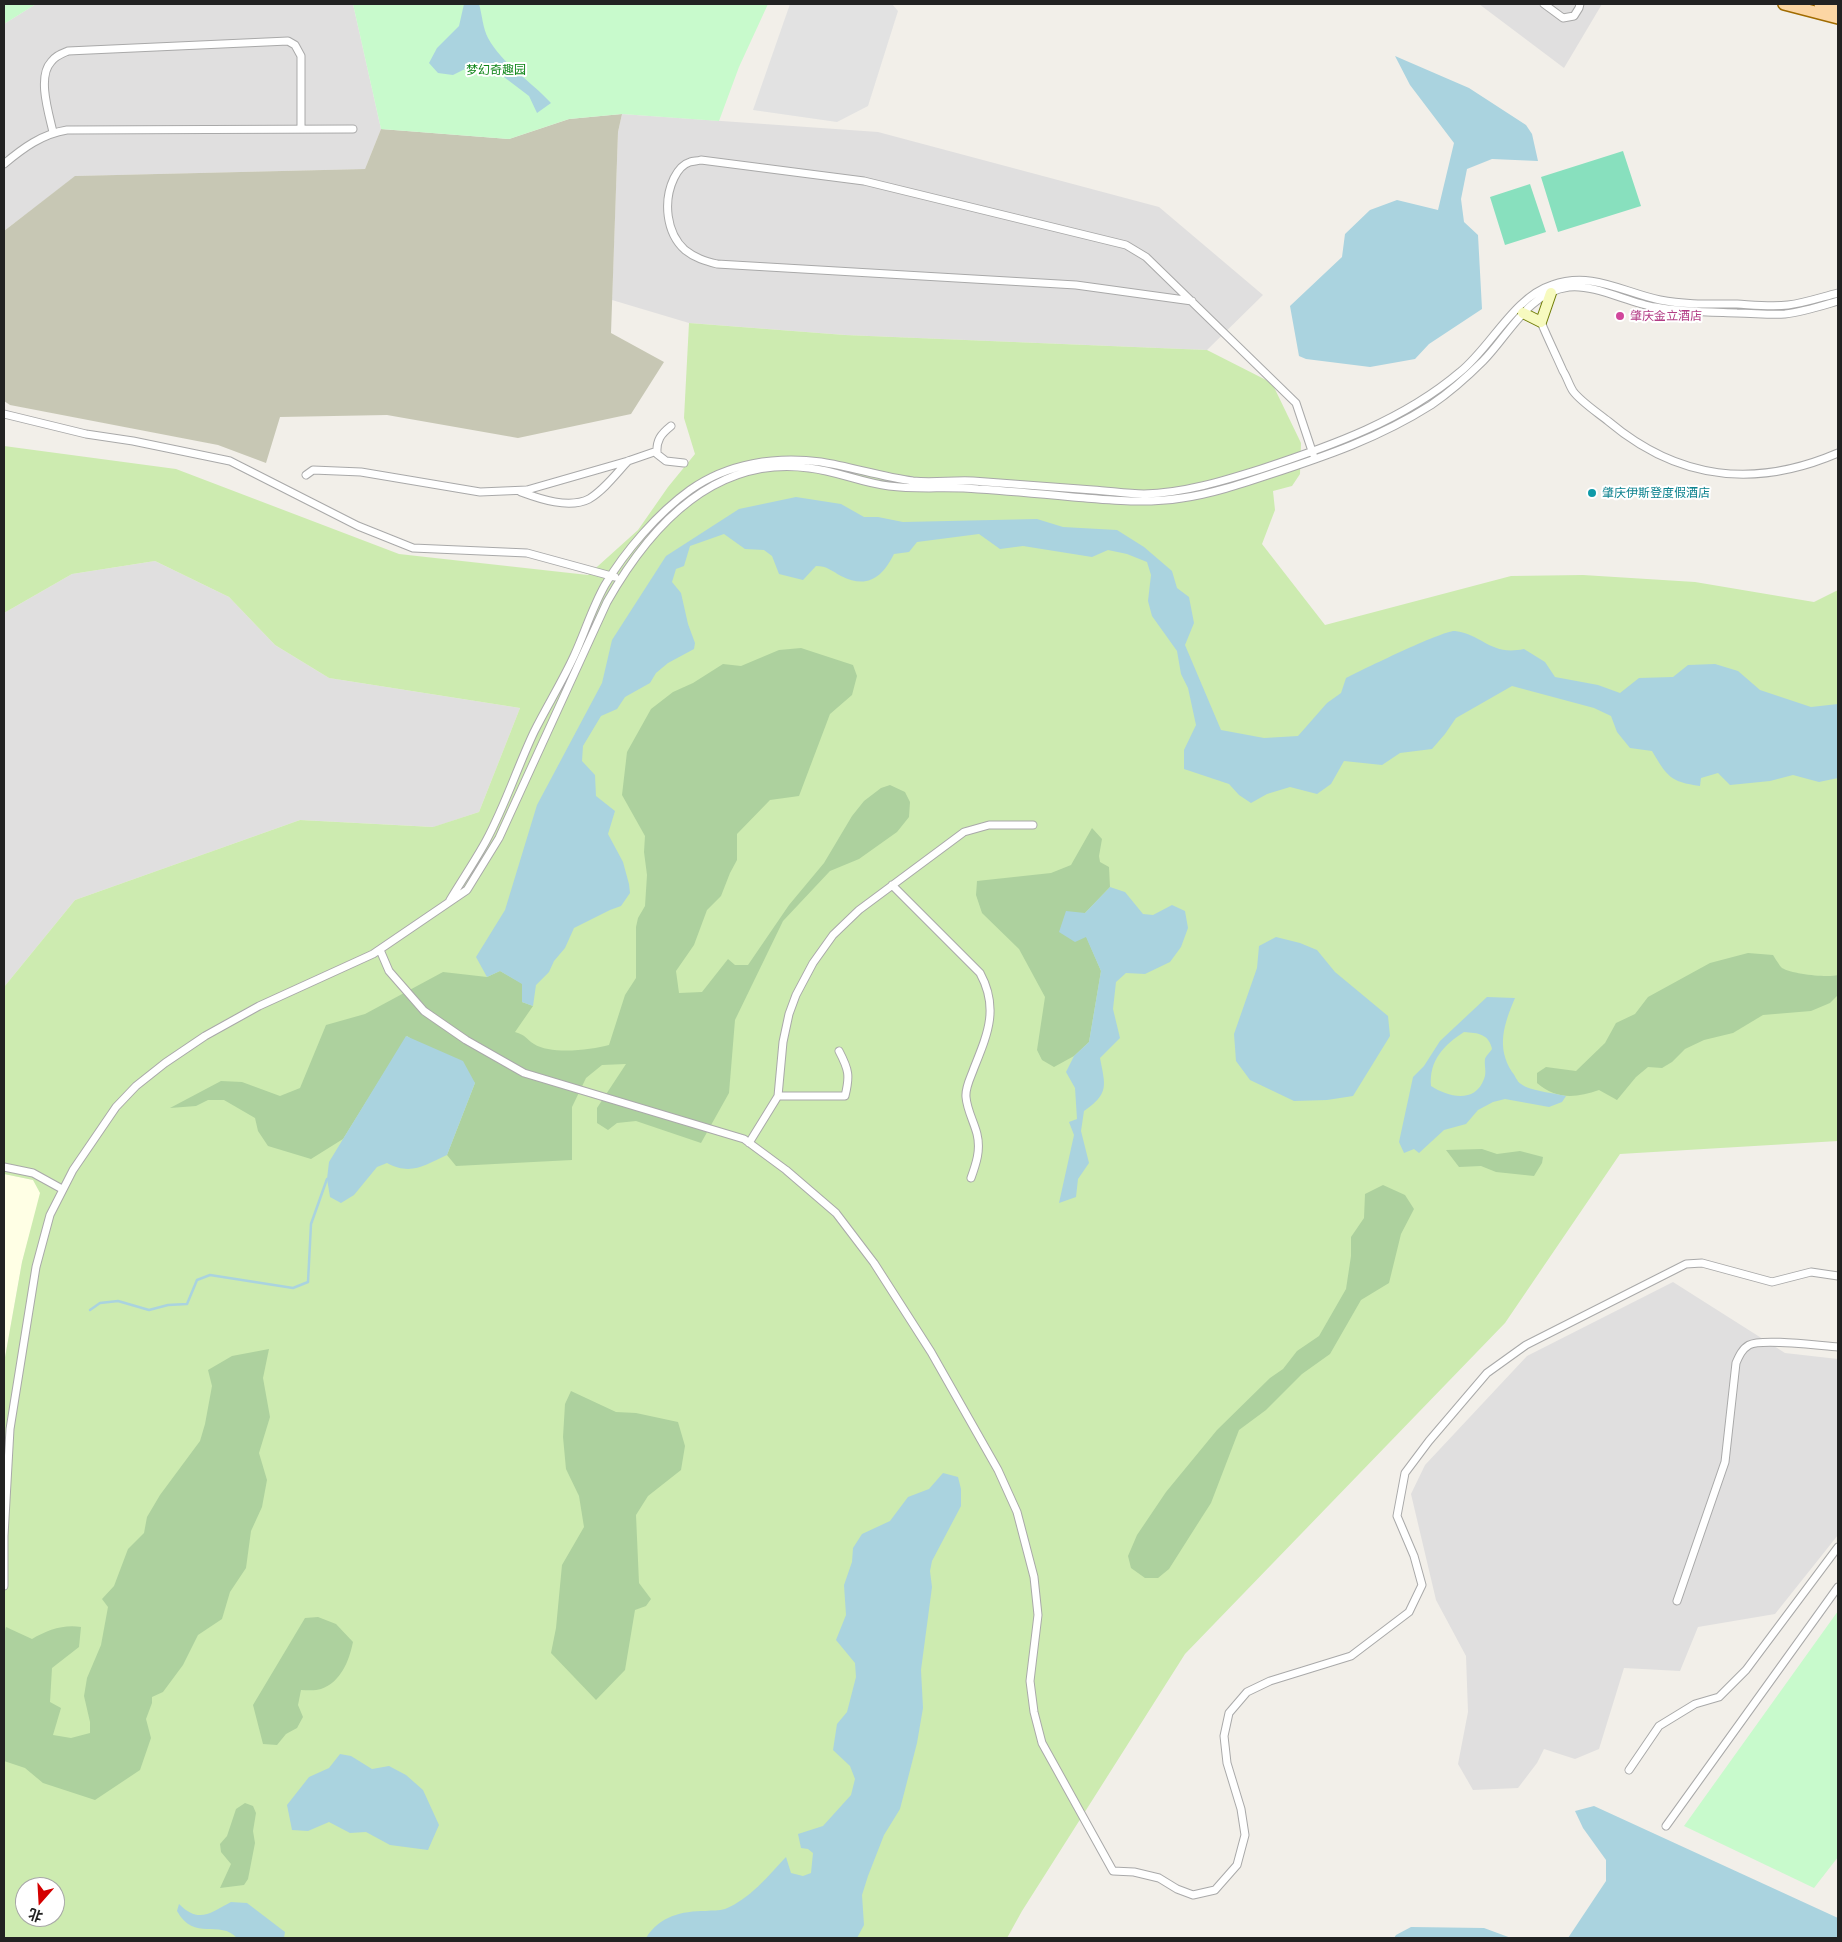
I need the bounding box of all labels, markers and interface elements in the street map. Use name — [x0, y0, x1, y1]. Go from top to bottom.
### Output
park label: 梦幻奇趣园 — [466, 63, 526, 77]
place label: 肇庆金立酒店 — [1630, 309, 1702, 323]
marker: 肇庆金立酒店 — [1614, 310, 1626, 322]
place label: 肇庆伊斯登度假酒店 — [1602, 486, 1710, 500]
marker: 肇庆伊斯登度假酒店 — [1586, 487, 1598, 499]
north arrow — [15, 1877, 65, 1927]
text: 北 — [26, 1905, 45, 1925]

